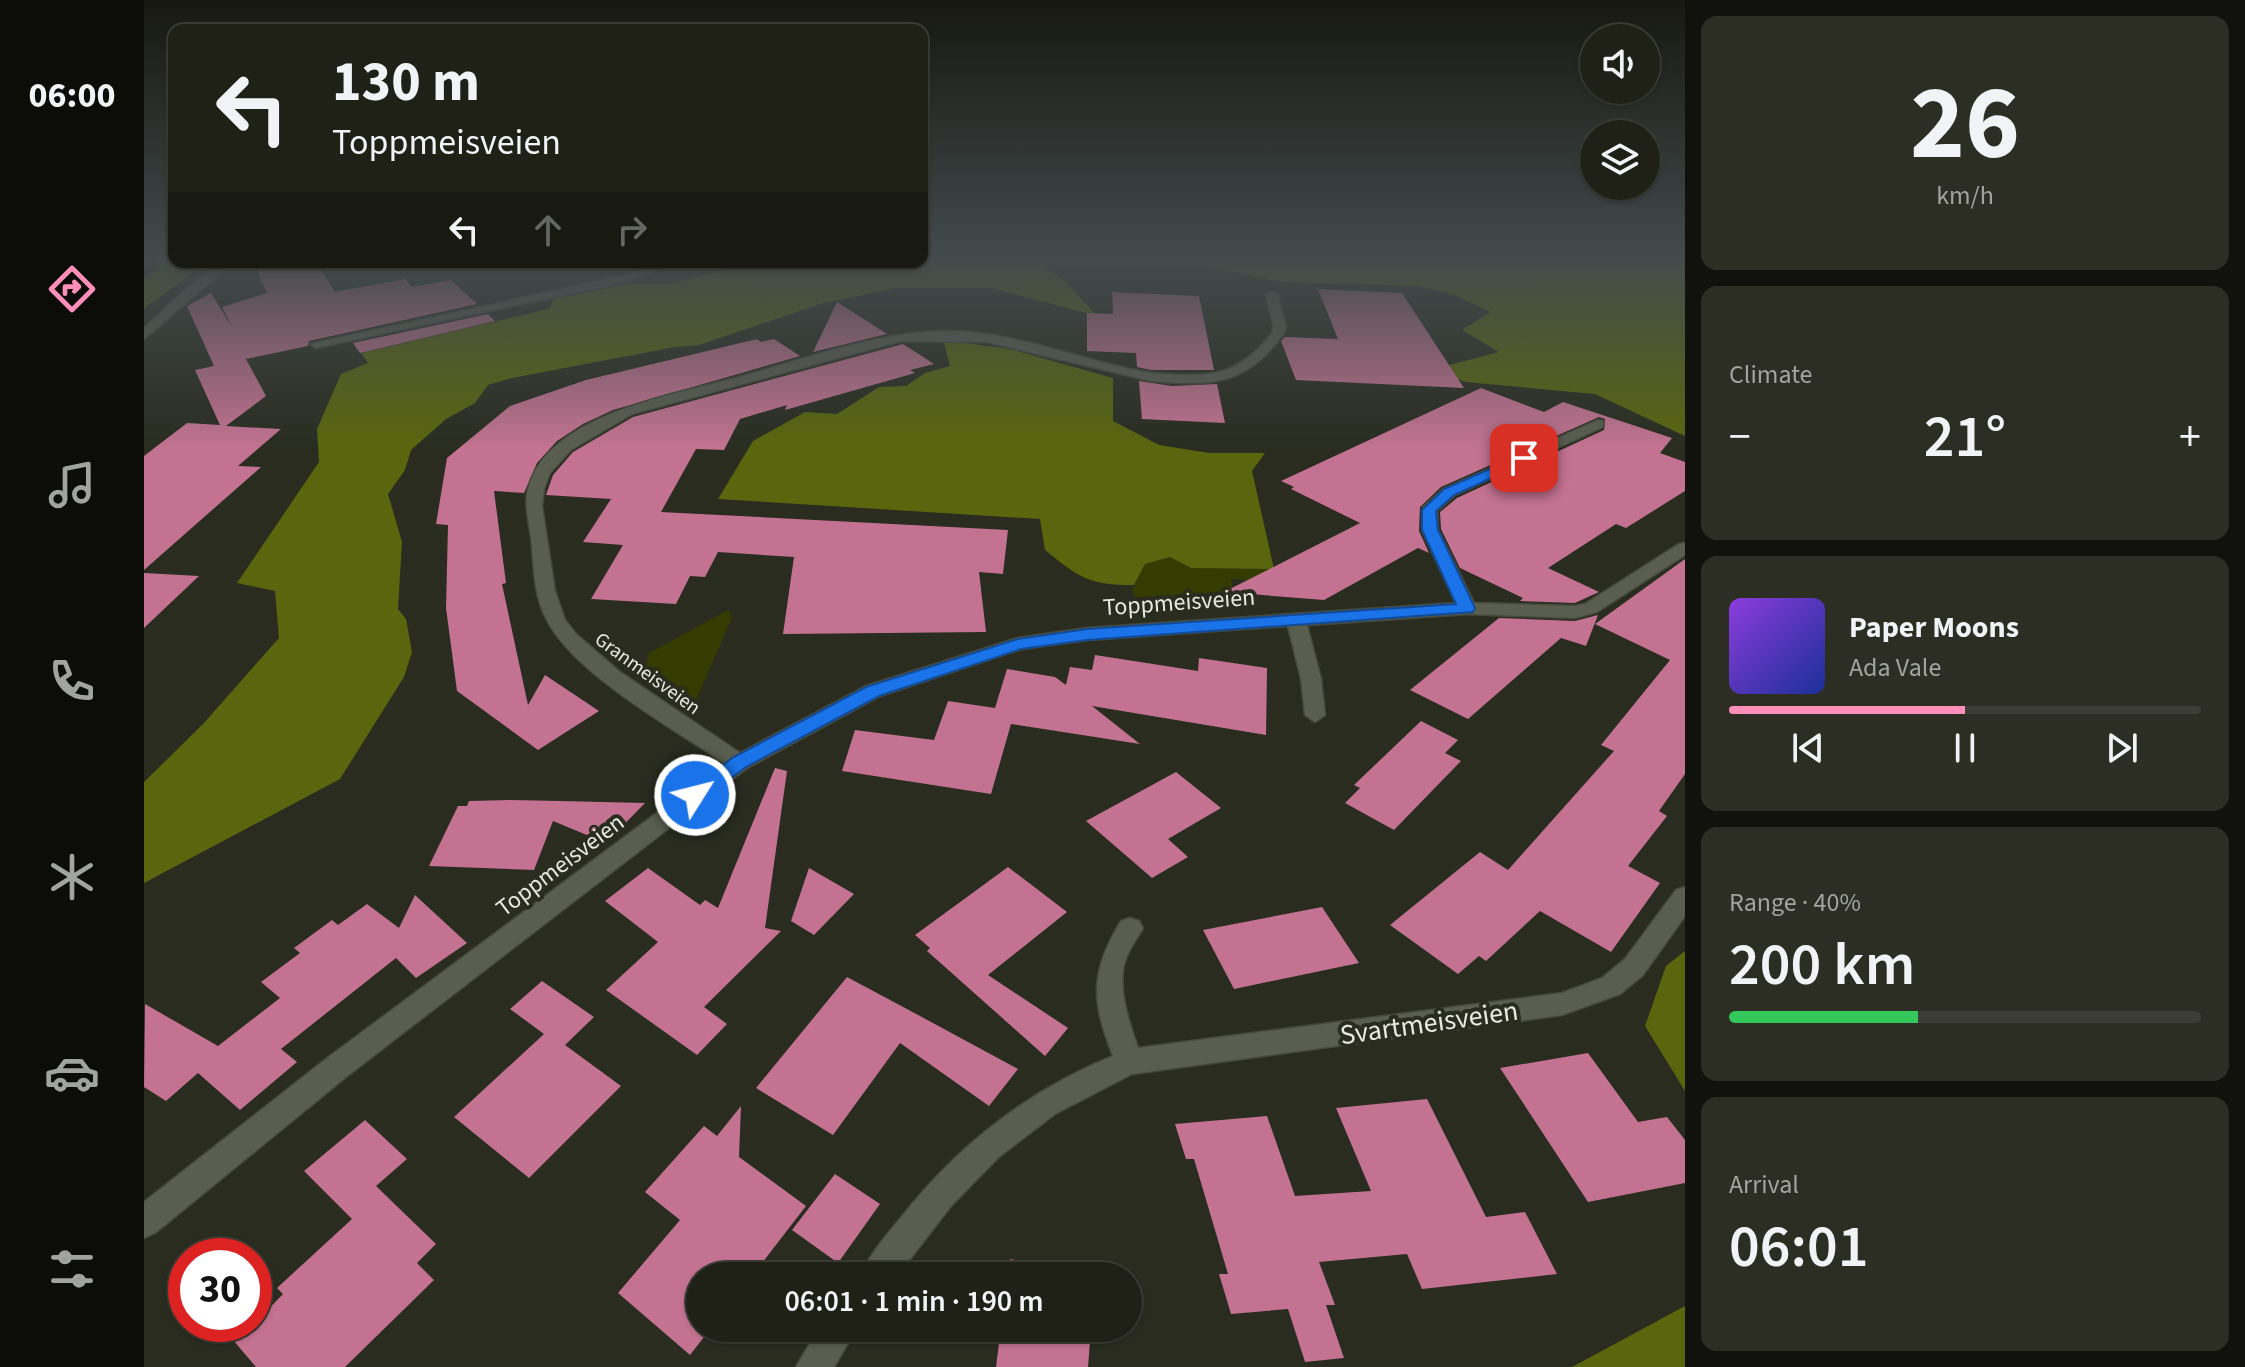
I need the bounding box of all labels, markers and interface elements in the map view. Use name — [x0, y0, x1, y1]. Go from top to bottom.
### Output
map controls — [1580, 24, 1660, 200]
button: sound — [1580, 24, 1660, 104]
text: 130 m — [332, 43, 480, 122]
text: 26 — [1910, 51, 2020, 199]
icon: left — [200, 56, 304, 160]
text: 06:00 — [29, 70, 115, 121]
text: Toppmeisveien — [332, 117, 561, 168]
button: layers — [1580, 120, 1660, 200]
text: km/h — [1936, 177, 1994, 214]
icon: left — [442, 208, 486, 252]
icon: ahead — [526, 208, 570, 252]
icon: right — [610, 208, 654, 252]
icon: directions — [44, 261, 100, 317]
text: Climate — [1729, 356, 1813, 393]
text: 21° — [1924, 395, 2006, 480]
text: − — [1729, 406, 1751, 469]
text: + — [2179, 406, 2201, 469]
pin — [1490, 424, 1558, 492]
icon: arrive — [1502, 436, 1546, 480]
icon: music — [44, 457, 100, 513]
street label: Toppmeisveien — [1102, 580, 1256, 625]
text: Paper Moons — [1849, 606, 2019, 649]
street label: Granmeisveien — [589, 626, 706, 722]
text: Ada Vale — [1849, 649, 1941, 686]
icon: phone — [44, 653, 100, 709]
icon: previous — [1786, 726, 1830, 770]
icon: pause — [1943, 726, 1987, 770]
icon: next — [2100, 726, 2144, 770]
position arrow — [653, 753, 737, 837]
street label: Toppmeisveien — [489, 805, 632, 925]
icon: climate — [44, 849, 100, 905]
text: Range · 40% — [1729, 884, 1861, 921]
text: 200 km — [1729, 923, 1915, 1008]
street label: Svartmeisveien — [1338, 991, 1521, 1055]
icon: car — [44, 1045, 100, 1101]
text: Arrival — [1729, 1166, 1799, 1203]
text: 06:01 — [1729, 1205, 1869, 1290]
speed limit sign: 30 — [168, 1238, 272, 1342]
icon: filters — [44, 1241, 100, 1297]
text: 06:01 · 1 min · 190 m — [784, 1280, 1044, 1323]

